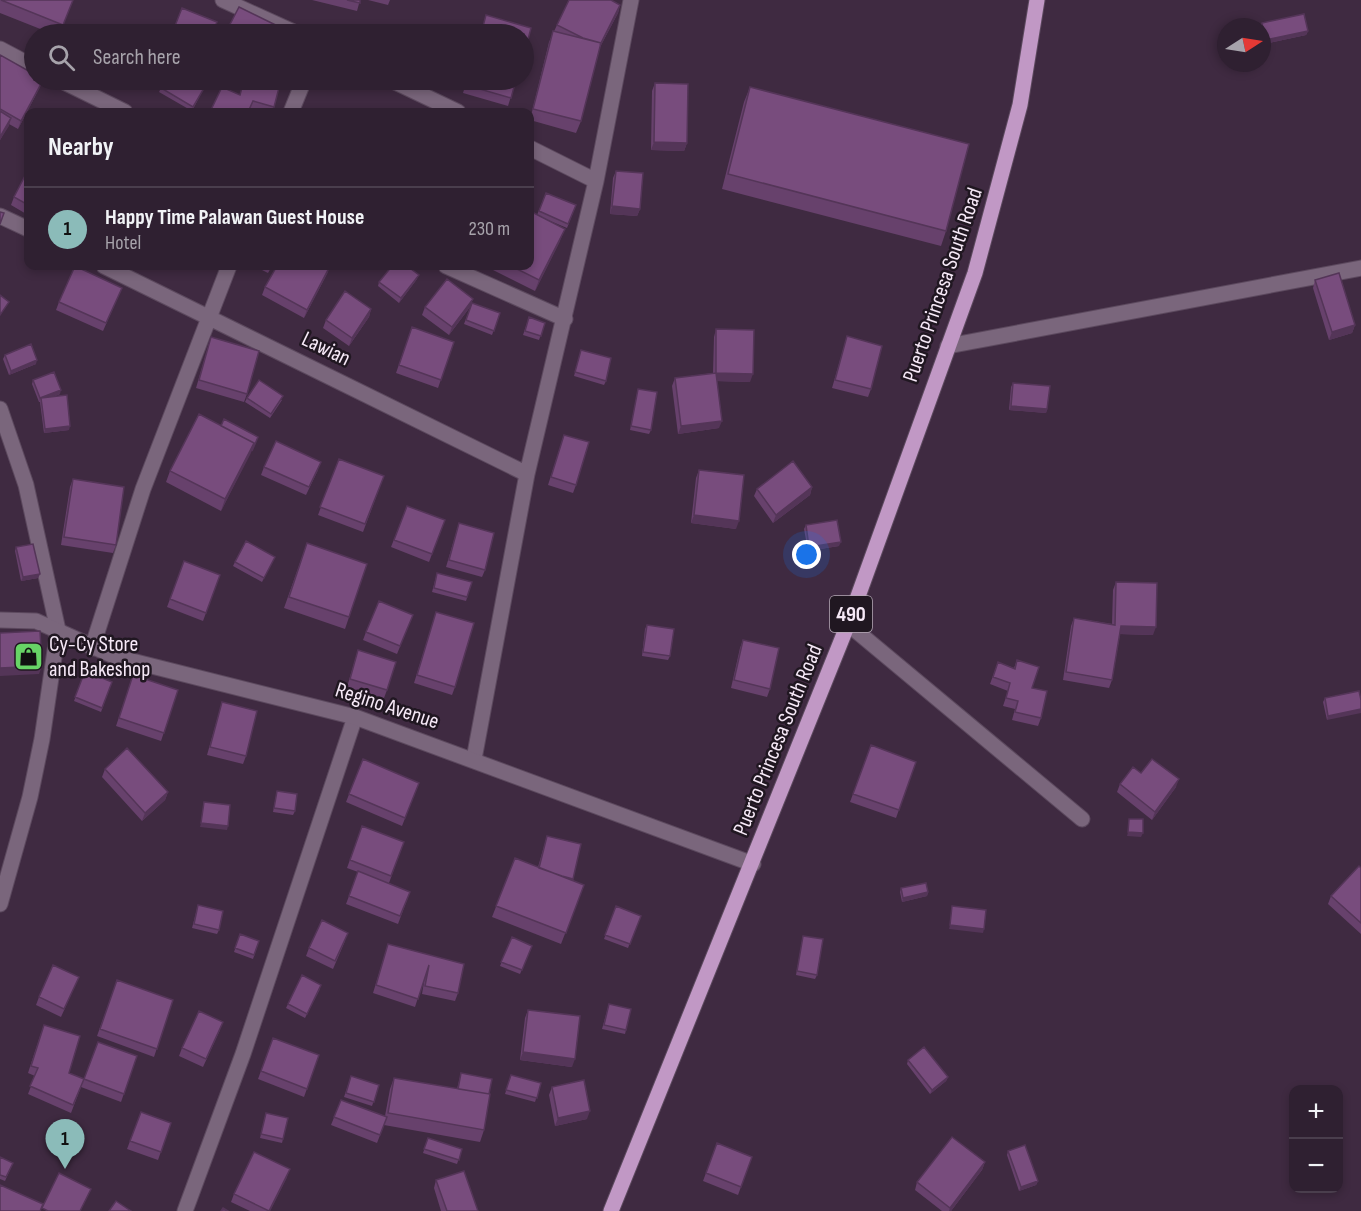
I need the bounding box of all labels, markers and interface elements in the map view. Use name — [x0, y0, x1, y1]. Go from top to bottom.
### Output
north arrow — [1217, 18, 1271, 72]
search box — [24, 24, 534, 90]
icon: search — [45, 41, 78, 74]
text: Search here — [93, 44, 180, 71]
text: Nearby — [48, 132, 114, 163]
street label: Puerto Princesa South Road — [897, 184, 989, 386]
text: Happy Time Palawan Guest House — [105, 204, 364, 231]
text: 1 — [64, 217, 71, 241]
text: 230 m — [468, 217, 510, 241]
text: Hotel — [105, 231, 141, 255]
street label: Lawian — [297, 326, 355, 372]
your location — [792, 540, 821, 569]
road number: 490 — [830, 596, 872, 632]
place label: Cy-Cy Store and Bakeshop — [49, 631, 150, 683]
shop icon: Cy-Cy Store and Bakeshop — [12, 641, 44, 673]
street label: Puerto Princesa South Road — [727, 641, 829, 839]
street label: Regino Avenue — [332, 677, 442, 735]
map controls — [1289, 1085, 1343, 1193]
button: + — [1289, 1085, 1343, 1139]
pin: 1 — [46, 1120, 84, 1169]
button: − — [1289, 1139, 1343, 1193]

